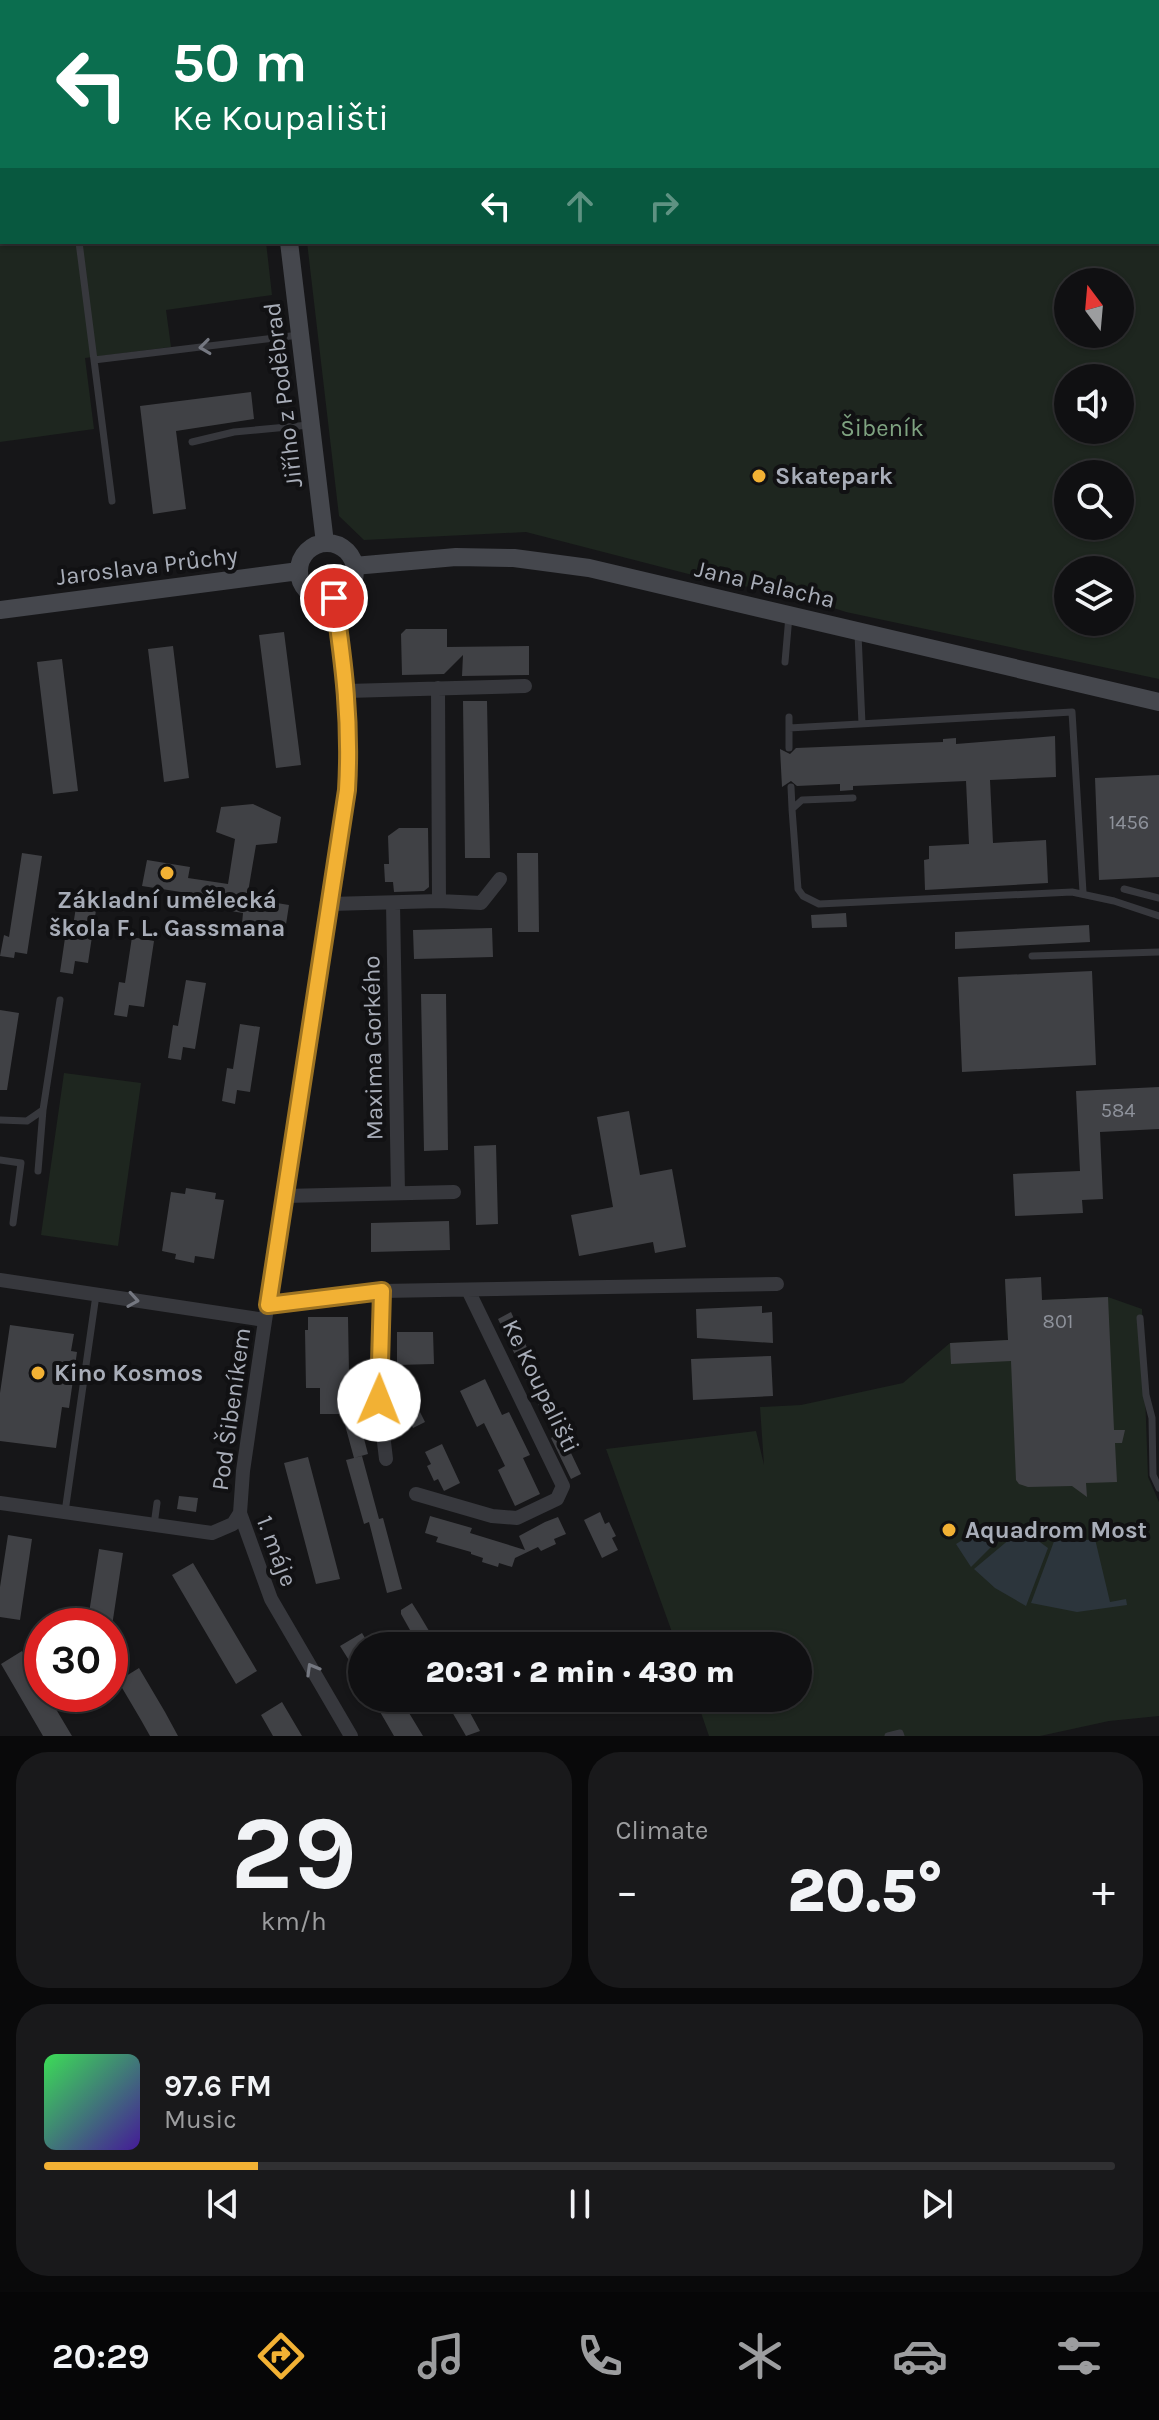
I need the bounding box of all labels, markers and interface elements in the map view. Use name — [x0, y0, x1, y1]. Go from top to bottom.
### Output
text: 50 m — [172, 30, 307, 95]
icon: left — [40, 32, 144, 136]
text: Ke Koupališti — [172, 97, 389, 139]
icon: left — [474, 184, 518, 228]
icon: ahead — [558, 184, 602, 228]
icon: right — [642, 184, 686, 228]
north arrow — [1054, 268, 1134, 348]
map controls — [1054, 268, 1134, 636]
street label: Jiřího z Poděbrad — [258, 301, 308, 489]
one-way arrow — [198, 338, 211, 355]
button: sound — [1054, 364, 1134, 444]
park label: Šibeník — [840, 413, 924, 442]
button: search — [1054, 460, 1134, 540]
place label: Skatepark — [775, 462, 893, 490]
marker: Skatepark — [750, 467, 768, 485]
street label: Jaroslava Průchy — [55, 541, 239, 591]
street label: Jana Palacha — [692, 554, 838, 614]
button: layers — [1054, 556, 1134, 636]
pin — [300, 564, 368, 632]
icon: arrive — [312, 576, 356, 620]
house number: 1456 — [1109, 811, 1149, 834]
marker: Základní umělecká škola F. L. Gassmana — [158, 864, 176, 882]
place label: Základní umělecká škola F. L. Gassmana — [49, 886, 285, 942]
street label: Maxima Gorkého — [357, 955, 389, 1141]
house number: 584 — [1101, 1099, 1135, 1122]
one-way arrow — [126, 1291, 139, 1308]
house number: 801 — [1043, 1310, 1073, 1333]
street label: Ke Koupališti — [497, 1315, 585, 1457]
street label: Pod Šibeníkem — [205, 1325, 256, 1492]
position arrow — [337, 1358, 421, 1442]
place label: Kino Kosmos — [54, 1359, 203, 1387]
marker: Kino Kosmos — [29, 1364, 47, 1382]
street label: 1. máje — [251, 1512, 303, 1590]
place label: Aquadrom Most — [965, 1516, 1147, 1544]
marker: Aquadrom Most — [940, 1521, 958, 1539]
speed limit sign: 30 — [24, 1608, 128, 1712]
text: 20:31 · 2 min · 430 m — [425, 1654, 735, 1690]
one-way arrow — [306, 1663, 322, 1678]
text: 29 — [231, 1793, 357, 1914]
text: Climate — [616, 1815, 708, 1846]
text: 20.5° — [787, 1856, 943, 1926]
text: − — [616, 1866, 639, 1917]
text: + — [1092, 1866, 1115, 1917]
text: km/h — [261, 1906, 327, 1937]
text: 97.6 FM — [164, 2068, 272, 2104]
text: Music — [164, 2104, 237, 2135]
icon: previous — [201, 2182, 245, 2226]
icon: pause — [558, 2182, 602, 2226]
icon: next — [915, 2182, 959, 2226]
icon: directions — [253, 2328, 309, 2384]
icon: music — [413, 2328, 469, 2384]
icon: phone — [572, 2328, 628, 2384]
icon: climate — [732, 2328, 788, 2384]
icon: car — [892, 2328, 948, 2384]
icon: filters — [1051, 2328, 1107, 2384]
text: 20:29 — [52, 2335, 150, 2377]

